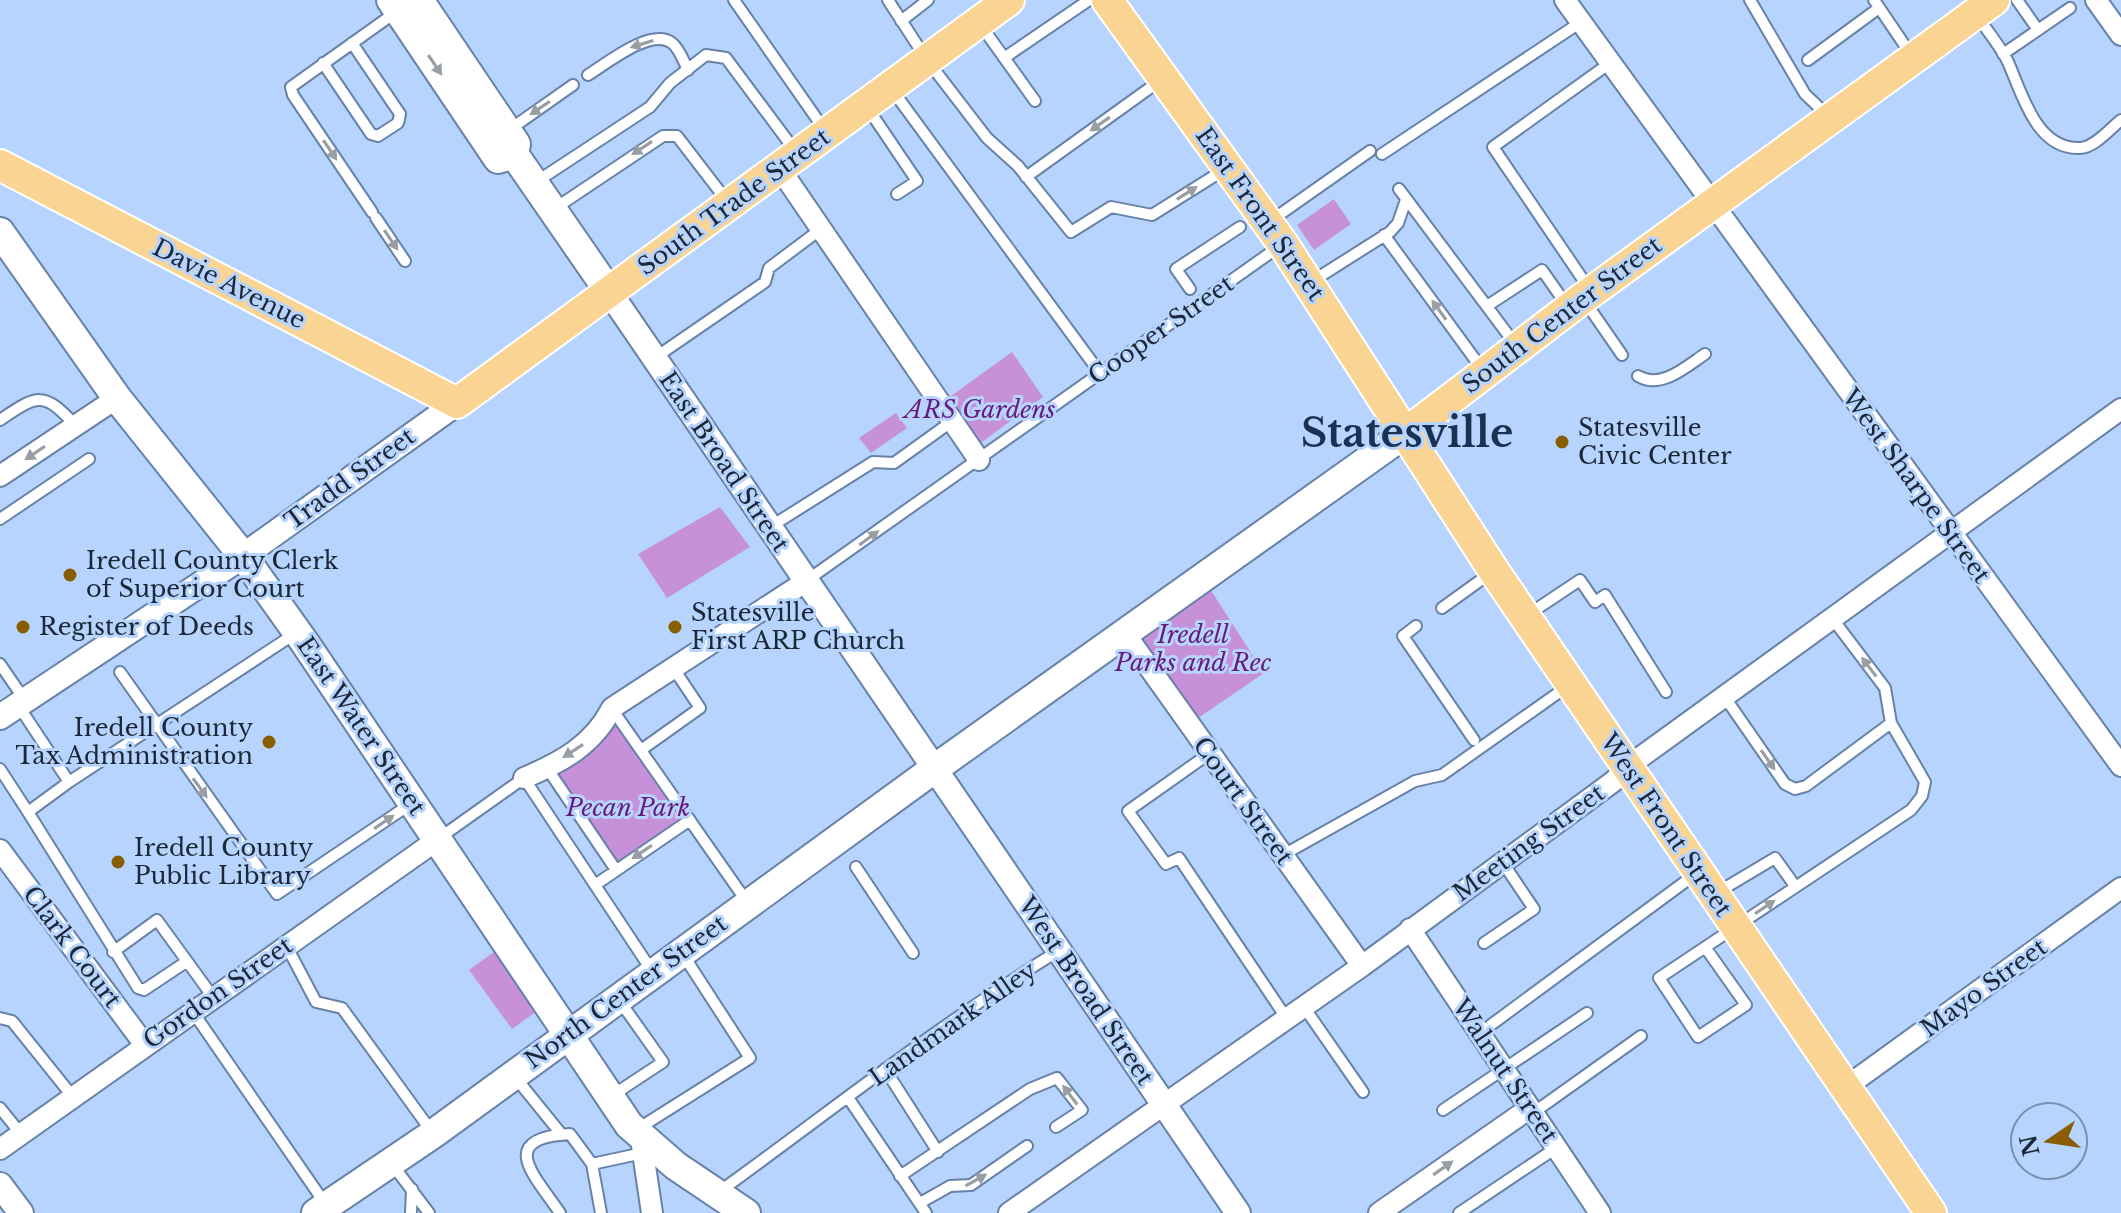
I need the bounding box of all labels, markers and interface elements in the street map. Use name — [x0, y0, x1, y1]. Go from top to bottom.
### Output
one-way arrow — [630, 38, 654, 51]
one-way arrow — [427, 54, 442, 75]
one-way arrow — [529, 100, 551, 115]
one-way arrow — [1089, 116, 1111, 132]
street label: East Front Street — [1190, 121, 1331, 306]
street label: South Trade Street — [632, 122, 835, 281]
one-way arrow — [322, 139, 337, 161]
one-way arrow — [631, 141, 653, 155]
one-way arrow — [1177, 185, 1198, 200]
one-way arrow — [383, 229, 398, 250]
street label: South Center Street — [1456, 230, 1667, 399]
street label: Davie Avenue — [148, 233, 311, 335]
street label: Cooper Street — [1083, 269, 1239, 390]
one-way arrow — [1431, 300, 1447, 321]
street label: East Broad Street — [653, 366, 796, 557]
street label: West Sharpe Street — [1836, 382, 1997, 588]
park label: ARS Gardens — [902, 395, 1055, 424]
district label: Statesville — [1301, 408, 1513, 458]
place label: Statesville Civic Center — [1578, 413, 1732, 470]
street label: Tradd Street — [279, 422, 420, 536]
marker: Statesville Civic Center — [1553, 433, 1571, 451]
one-way arrow — [25, 445, 46, 460]
one-way arrow — [858, 531, 879, 546]
place label: Iredell County Clerk of Superior Court — [86, 546, 339, 603]
marker: Iredell County Clerk of Superior Court — [61, 566, 79, 584]
place label: Statesville First ARP Church — [691, 598, 905, 655]
place label: Register of Deeds — [39, 612, 254, 641]
marker: Register of Deeds — [14, 618, 32, 636]
marker: Statesville First ARP Church — [666, 618, 684, 636]
park label: Iredell Parks and Rec — [1114, 620, 1272, 677]
street label: East Water Street — [291, 631, 432, 820]
one-way arrow — [1862, 657, 1878, 677]
place label: Iredell County Tax Administration — [15, 713, 254, 770]
street label: West Front Street — [1594, 727, 1738, 922]
street label: Court Street — [1187, 731, 1299, 870]
marker: Iredell County Tax Administration — [260, 733, 278, 751]
one-way arrow — [562, 743, 584, 758]
one-way arrow — [1760, 750, 1776, 771]
one-way arrow — [192, 778, 208, 798]
street label: Meeting Street — [1447, 778, 1610, 907]
park label: Pecan Park — [565, 793, 690, 822]
one-way arrow — [373, 815, 394, 830]
place label: Iredell County Public Library — [134, 833, 314, 890]
one-way arrow — [632, 844, 653, 859]
marker: Iredell County Public Library — [109, 853, 127, 871]
street label: Clark Court — [17, 880, 128, 1013]
street label: West Broad Street — [1012, 890, 1160, 1090]
one-way arrow — [1755, 899, 1776, 914]
street label: North Center Street — [519, 909, 732, 1075]
street label: Gordon Street — [138, 930, 298, 1055]
street label: Mayo Street — [1915, 932, 2052, 1043]
street label: Landmark Alley — [864, 955, 1042, 1092]
street label: Walnut Street — [1446, 992, 1564, 1148]
one-way arrow — [1063, 1084, 1078, 1105]
north arrow — [2009, 1101, 2089, 1181]
text: N — [2014, 1132, 2045, 1159]
one-way arrow — [1433, 1161, 1454, 1176]
one-way arrow — [965, 1173, 987, 1187]

